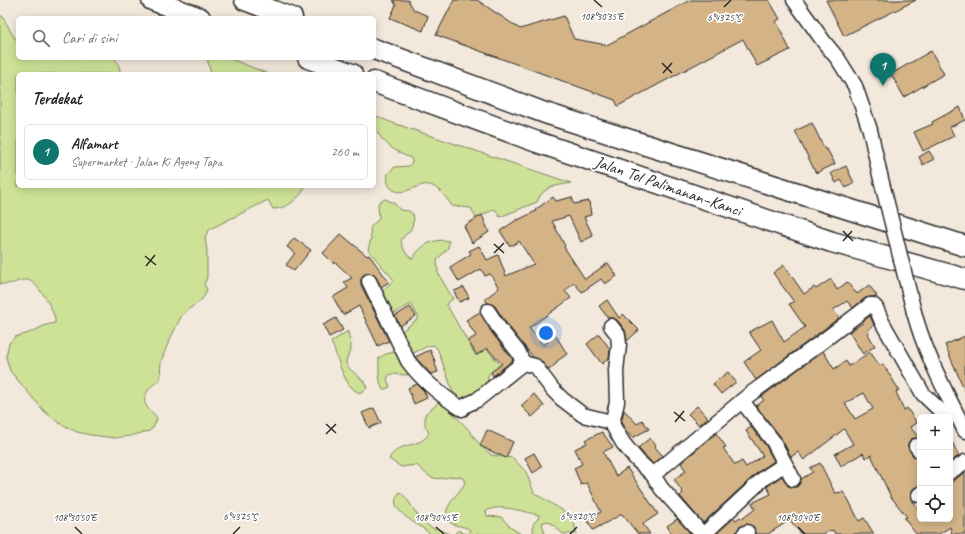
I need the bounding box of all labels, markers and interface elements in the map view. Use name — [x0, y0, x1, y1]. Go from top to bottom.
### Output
text: 108°30'35"E — [580, 10, 625, 23]
text: 6°43'25"S — [707, 11, 743, 24]
search box — [16, 16, 376, 60]
icon: search — [30, 27, 52, 49]
text: Cari di sini — [62, 29, 117, 48]
pin: 1 — [870, 53, 896, 86]
text: Terdekat — [32, 88, 82, 109]
text: Alfamart — [71, 135, 118, 154]
text: 1 — [43, 144, 49, 160]
text: 260 m — [331, 144, 359, 160]
street label: Jalan Tol Palimanan–Kanci — [591, 151, 746, 222]
text: Supermarket · Jalan Ki Ageng Tapa — [71, 154, 222, 170]
your location — [536, 323, 556, 343]
map controls — [917, 414, 953, 522]
button: + — [917, 414, 953, 450]
button: − — [917, 450, 953, 486]
button: locate — [917, 486, 953, 522]
text: 6°43'25"S — [223, 510, 259, 523]
text: 6°43'20"S — [560, 510, 596, 523]
text: 108°30'50"E — [53, 511, 98, 524]
text: 108°30'45"E — [414, 511, 459, 524]
text: 108°30'40"E — [776, 511, 821, 524]

